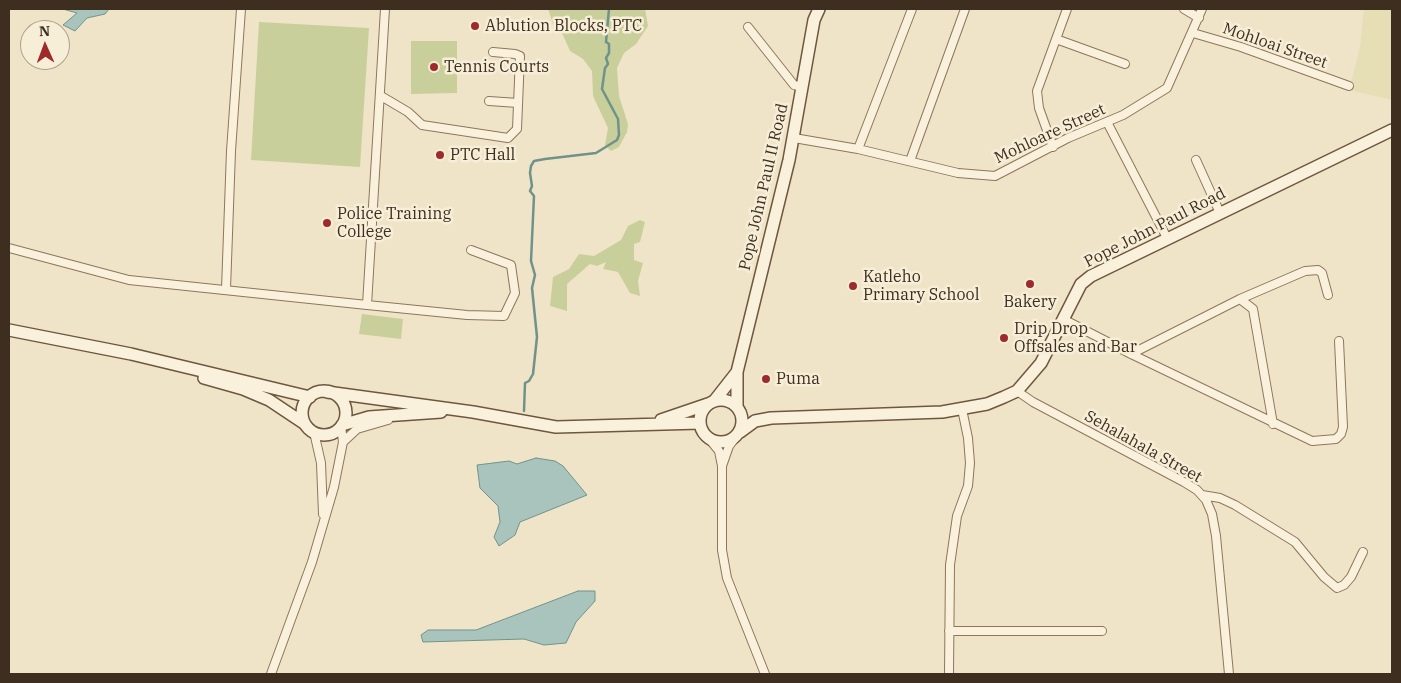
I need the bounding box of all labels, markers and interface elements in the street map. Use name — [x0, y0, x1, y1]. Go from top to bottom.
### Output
place label: Ablution Blocks, PTC — [485, 16, 642, 36]
street label: Mohloai Street — [1220, 19, 1330, 73]
north arrow — [20, 20, 70, 70]
marker: Ablution Blocks, PTC — [469, 20, 481, 32]
text: N — [39, 22, 50, 40]
place label: Tennis Courts — [444, 57, 549, 77]
marker: Tennis Courts — [428, 61, 440, 73]
street label: Mohloare Street — [992, 100, 1108, 168]
street label: Pope John Paul II Road — [735, 102, 793, 272]
place label: PTC Hall — [450, 145, 515, 165]
marker: PTC Hall — [434, 149, 446, 161]
street label: Pope John Paul Road — [1081, 184, 1229, 272]
place label: Police Training College — [337, 204, 451, 242]
marker: Police Training College — [321, 217, 333, 229]
place label: Katleho Primary School — [863, 267, 979, 305]
marker: Bakery — [1024, 278, 1036, 290]
marker: Katleho Primary School — [847, 280, 859, 292]
place label: Bakery — [1003, 292, 1057, 312]
place label: Drip Drop Offsales and Bar — [1014, 319, 1137, 357]
marker: Drip Drop Offsales and Bar — [998, 332, 1010, 344]
place label: Puma — [776, 369, 820, 389]
marker: Puma — [760, 373, 772, 385]
street label: Sehalahala Street — [1081, 407, 1205, 487]

